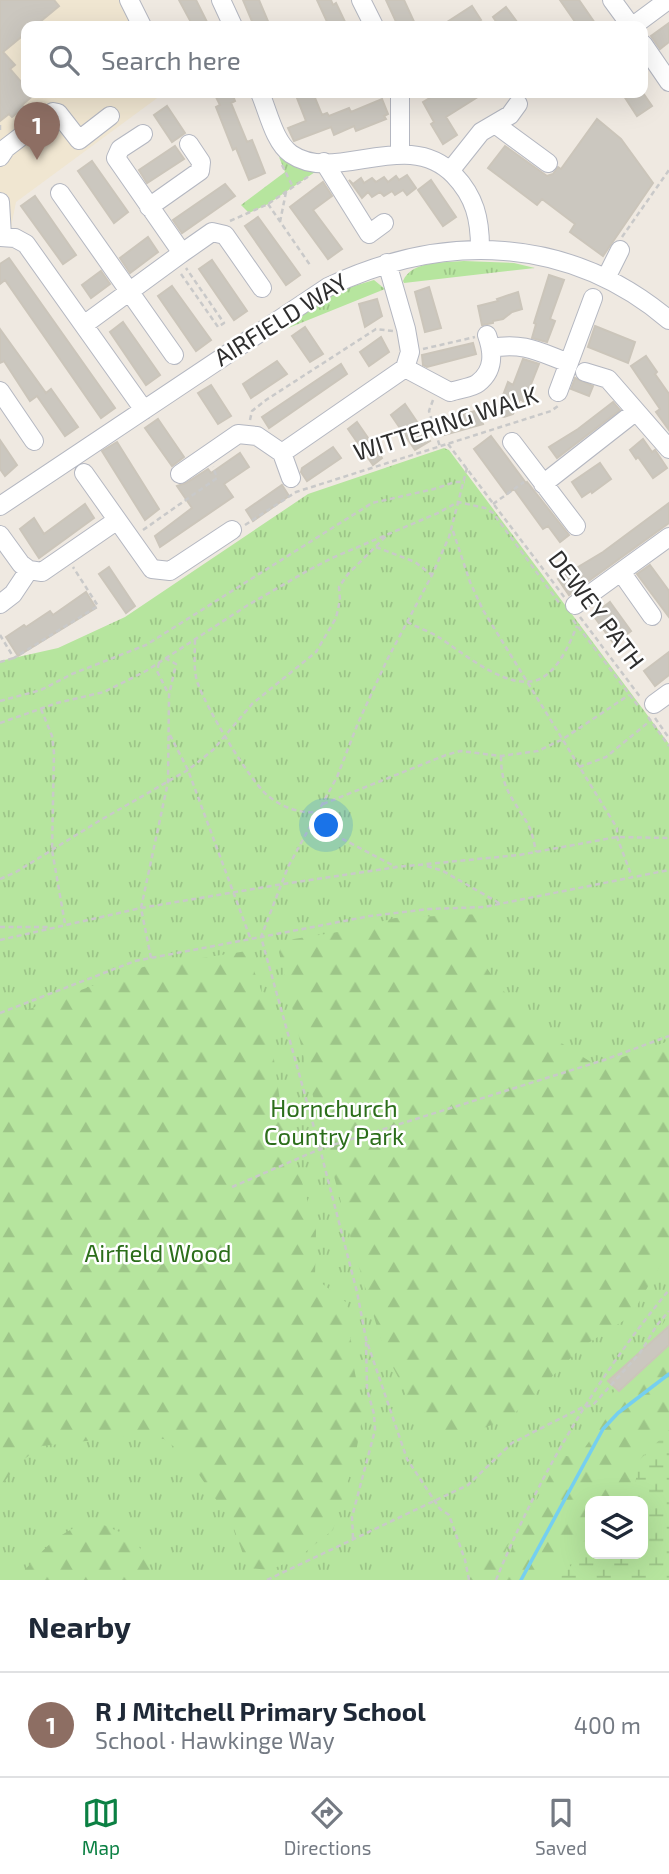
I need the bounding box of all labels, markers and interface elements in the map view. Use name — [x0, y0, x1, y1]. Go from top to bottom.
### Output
search box — [21, 21, 648, 98]
icon: search — [45, 41, 83, 79]
text: Search here — [101, 44, 241, 75]
pin: 1 — [14, 102, 60, 160]
street label: AIRFIELD WAY — [208, 266, 352, 371]
street label: WITTERING WALK — [350, 379, 541, 466]
street label: DEWEY PATH — [543, 544, 651, 674]
your location — [309, 808, 343, 842]
park label: Hornchurch Country Park — [264, 1093, 404, 1150]
park label: Airfield Wood — [84, 1238, 232, 1267]
map controls — [585, 1496, 648, 1559]
button: layers — [585, 1496, 648, 1559]
text: Nearby — [28, 1608, 131, 1644]
text: R J Mitchell Primary School — [95, 1695, 426, 1726]
text: 1 — [46, 1711, 56, 1739]
text: 400 m — [574, 1711, 641, 1739]
text: School · Hawkinge Way — [95, 1726, 335, 1754]
tab: Map — [82, 1794, 120, 1859]
tab: Directions — [284, 1794, 371, 1859]
tab: Saved — [535, 1794, 587, 1859]

